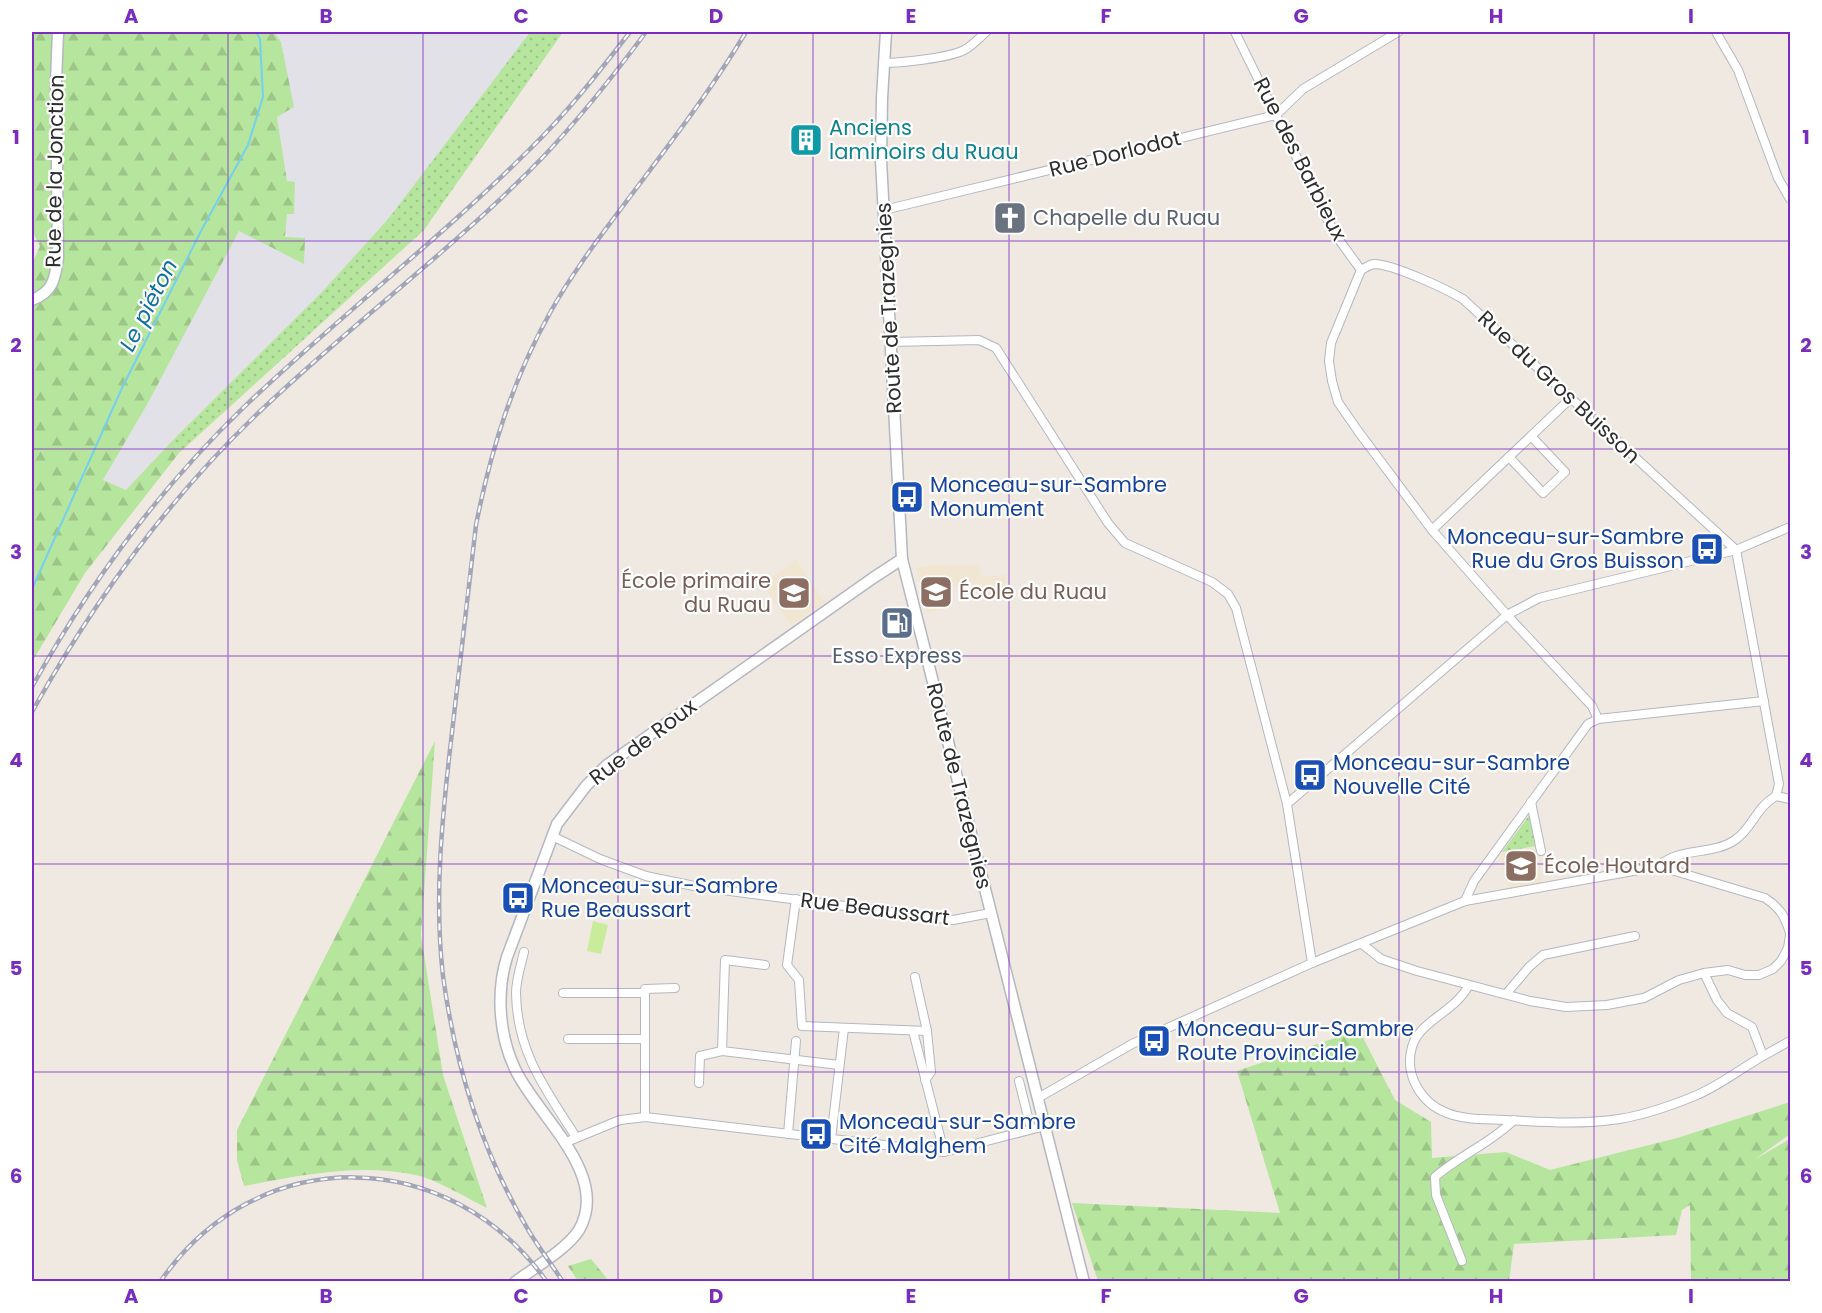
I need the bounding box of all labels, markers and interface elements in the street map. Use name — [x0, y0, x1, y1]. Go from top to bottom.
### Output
text: A — [124, 2, 139, 30]
text: B — [319, 2, 333, 30]
text: C — [513, 2, 529, 30]
text: D — [709, 2, 723, 30]
text: E — [906, 2, 916, 30]
text: F — [1101, 2, 1112, 30]
text: G — [1293, 2, 1309, 30]
text: H — [1489, 2, 1503, 30]
text: I — [1688, 2, 1694, 30]
street label: Rue des Barbieux — [1247, 72, 1354, 245]
street label: Rue de la Jonction — [38, 74, 71, 268]
place label: Anciens laminoirs du Ruau — [829, 113, 1019, 166]
building icon: Anciens laminoirs du Ruau — [788, 122, 824, 158]
text: 1 — [12, 123, 20, 151]
street label: Rue Dorlodot — [1046, 123, 1184, 184]
text: 1 — [1802, 123, 1810, 151]
church icon: Chapelle du Ruau — [992, 200, 1028, 236]
street label: Route de Trazegnies — [868, 202, 909, 414]
place label: Chapelle du Ruau — [1033, 203, 1220, 232]
water label: Le piéton — [112, 254, 185, 357]
street label: Rue du Gros Buisson — [1472, 304, 1647, 470]
text: 2 — [10, 331, 22, 359]
text: 2 — [1800, 331, 1812, 359]
place label: Monceau-sur-Sambre Monument — [930, 470, 1167, 523]
bus stop icon: Monceau-sur-Sambre Monument — [889, 479, 925, 515]
place label: Monceau-sur-Sambre Rue du Gros Buisson — [1447, 522, 1684, 575]
bus stop icon: Monceau-sur-Sambre Rue du Gros Buisson — [1689, 531, 1725, 567]
text: 3 — [10, 538, 22, 566]
text: 3 — [1800, 538, 1812, 566]
place label: École primaire du Ruau — [621, 566, 771, 619]
school or university icon: École du Ruau — [918, 574, 954, 610]
school or university icon: École primaire du Ruau — [776, 575, 812, 611]
place label: École du Ruau — [959, 577, 1107, 606]
fuel station icon: Esso Express — [879, 605, 915, 641]
place label: Esso Express — [832, 641, 962, 670]
street label: Route de Trazegnies — [920, 680, 999, 892]
street label: Rue de Roux — [583, 692, 702, 792]
text: 4 — [9, 746, 23, 774]
text: 4 — [1799, 746, 1813, 774]
place label: Monceau-sur-Sambre Nouvelle Cité — [1333, 748, 1570, 801]
bus stop icon: Monceau-sur-Sambre Nouvelle Cité — [1292, 757, 1328, 793]
school or university icon: École Houtard — [1503, 848, 1539, 884]
place label: École Houtard — [1544, 851, 1690, 880]
place label: Monceau-sur-Sambre Rue Beaussart — [541, 871, 778, 924]
bus stop icon: Monceau-sur-Sambre Rue Beaussart — [500, 880, 536, 916]
street label: Rue Beaussart — [799, 885, 951, 932]
text: 5 — [10, 954, 23, 982]
text: 5 — [1800, 954, 1813, 982]
place label: Monceau-sur-Sambre Route Provinciale — [1177, 1014, 1414, 1067]
bus stop icon: Monceau-sur-Sambre Route Provinciale — [1136, 1023, 1172, 1059]
place label: Monceau-sur-Sambre Cité Malghem — [839, 1107, 1076, 1160]
bus stop icon: Monceau-sur-Sambre Cité Malghem — [798, 1116, 834, 1152]
text: 6 — [10, 1162, 22, 1190]
text: 6 — [1800, 1162, 1812, 1190]
text: A — [124, 1282, 139, 1310]
text: B — [319, 1282, 333, 1310]
text: C — [513, 1282, 529, 1310]
text: D — [709, 1282, 723, 1310]
text: E — [906, 1282, 916, 1310]
text: F — [1101, 1282, 1112, 1310]
text: G — [1293, 1282, 1309, 1310]
text: H — [1489, 1282, 1503, 1310]
text: I — [1688, 1282, 1694, 1310]

